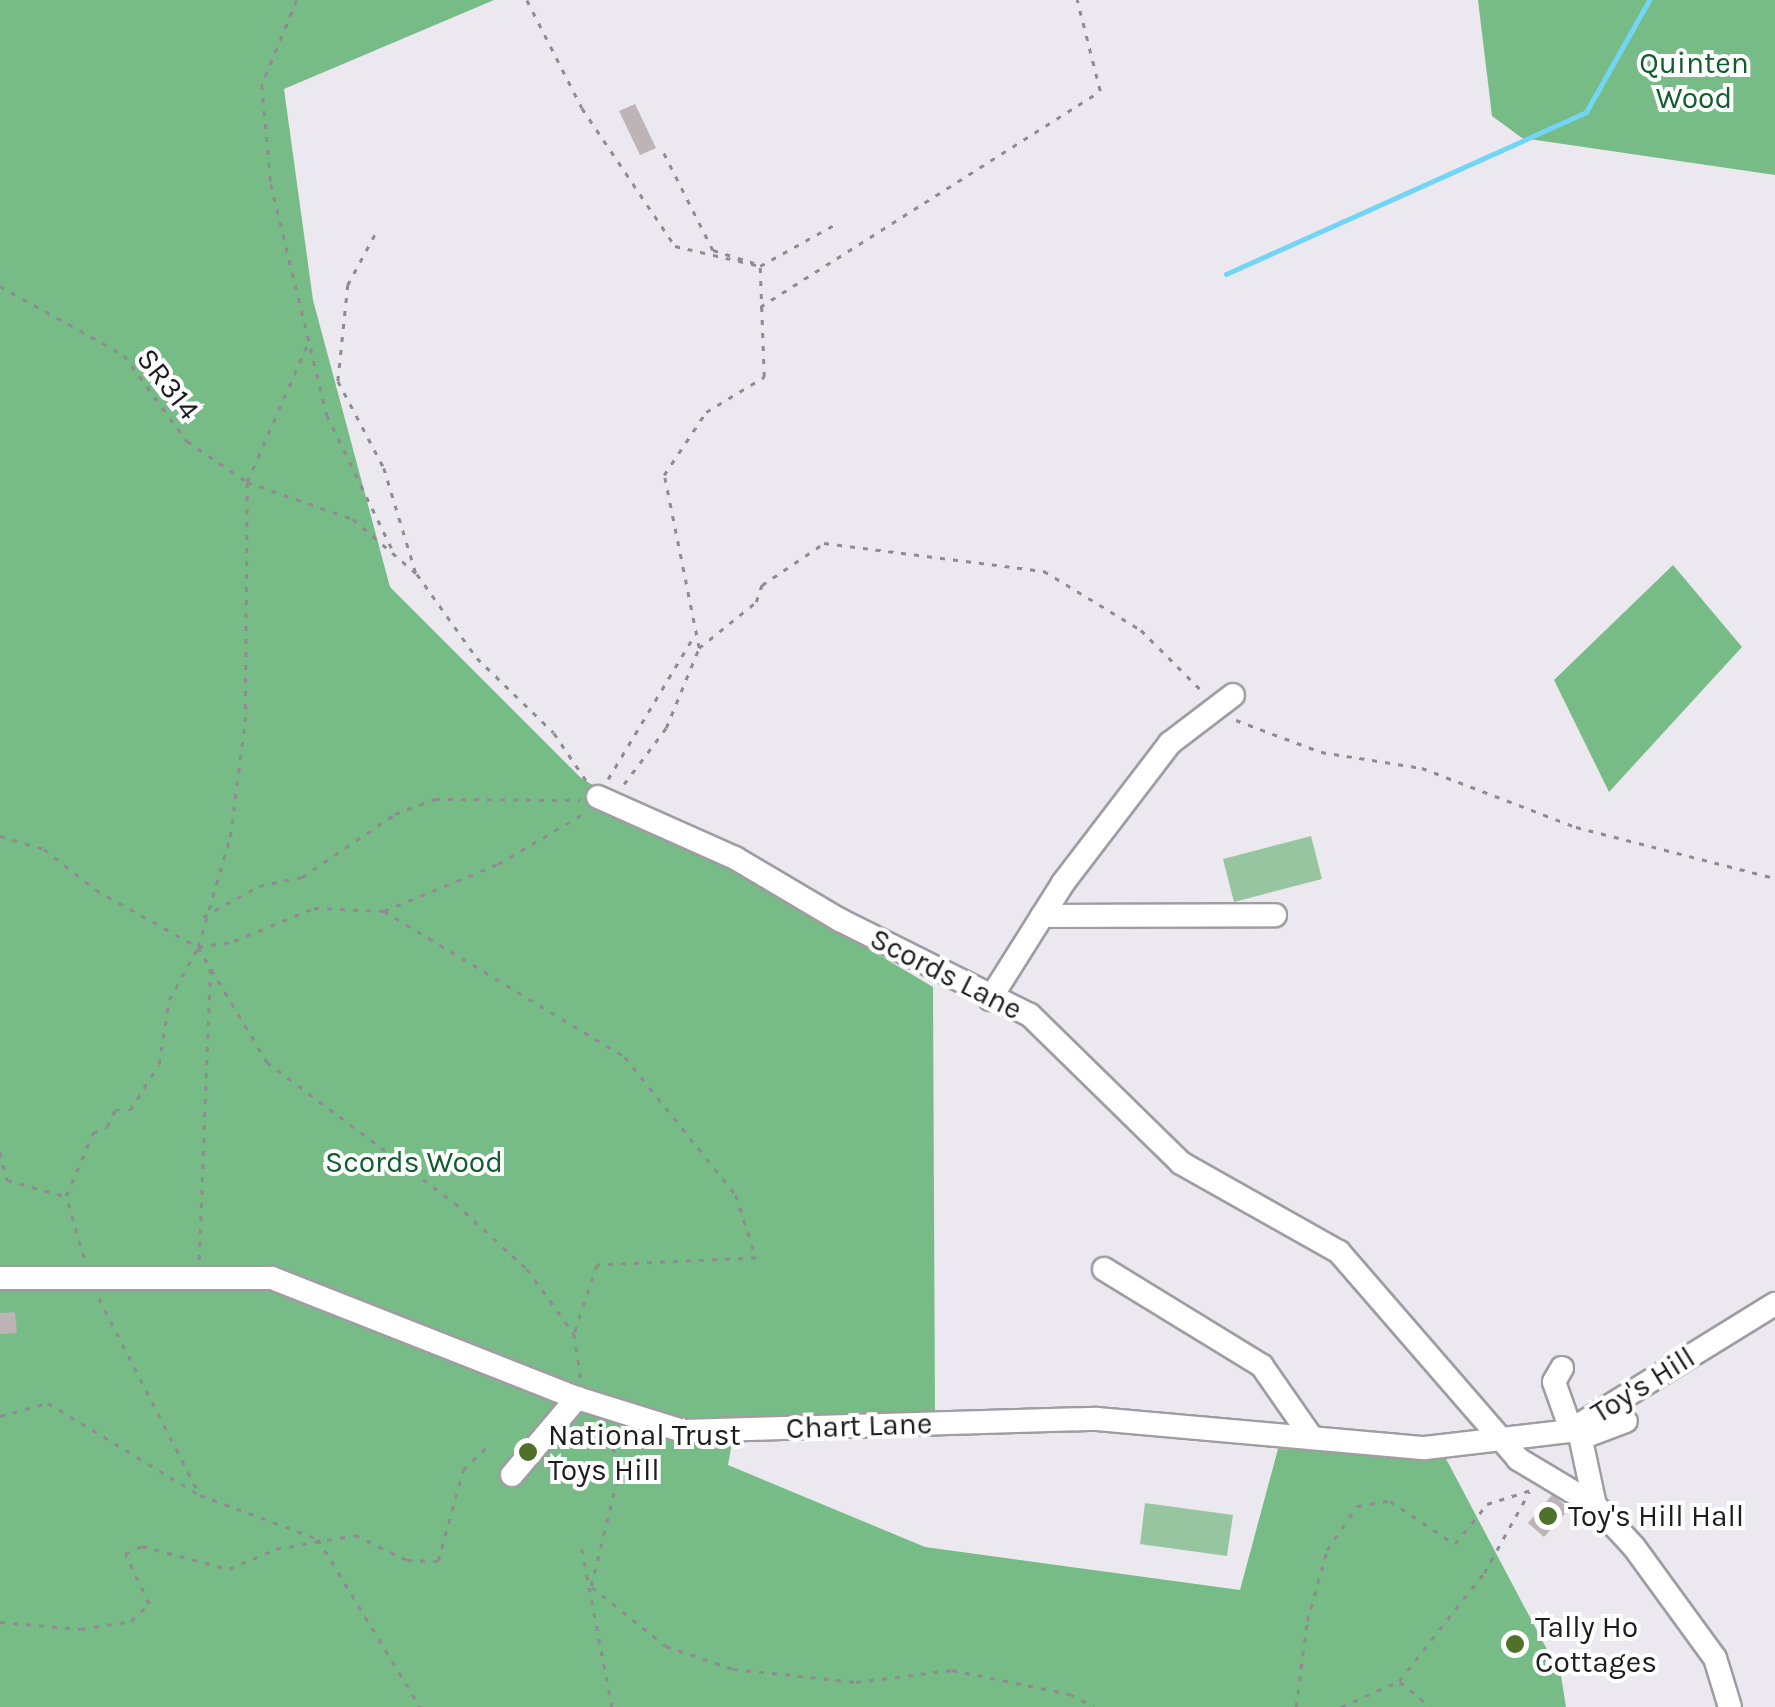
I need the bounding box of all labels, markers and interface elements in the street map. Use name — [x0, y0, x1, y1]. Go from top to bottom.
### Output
park label: Quinten Wood — [1639, 45, 1749, 116]
street label: SR314 — [129, 341, 207, 427]
street label: Scords Lane — [864, 920, 1028, 1028]
park label: Scords Wood — [325, 1144, 503, 1180]
street label: Toy's Hill — [1584, 1339, 1702, 1431]
street label: Chart Lane — [785, 1405, 933, 1447]
place label: National Trust Toys Hill — [548, 1417, 741, 1488]
marker: National Trust Toys Hill — [517, 1441, 539, 1463]
place label: Toy's Hill Hall — [1568, 1498, 1744, 1534]
marker: Toy's Hill Hall — [1537, 1505, 1559, 1527]
place label: Tally Ho Cottages — [1535, 1609, 1657, 1680]
marker: Tally Ho Cottages — [1504, 1633, 1526, 1655]

